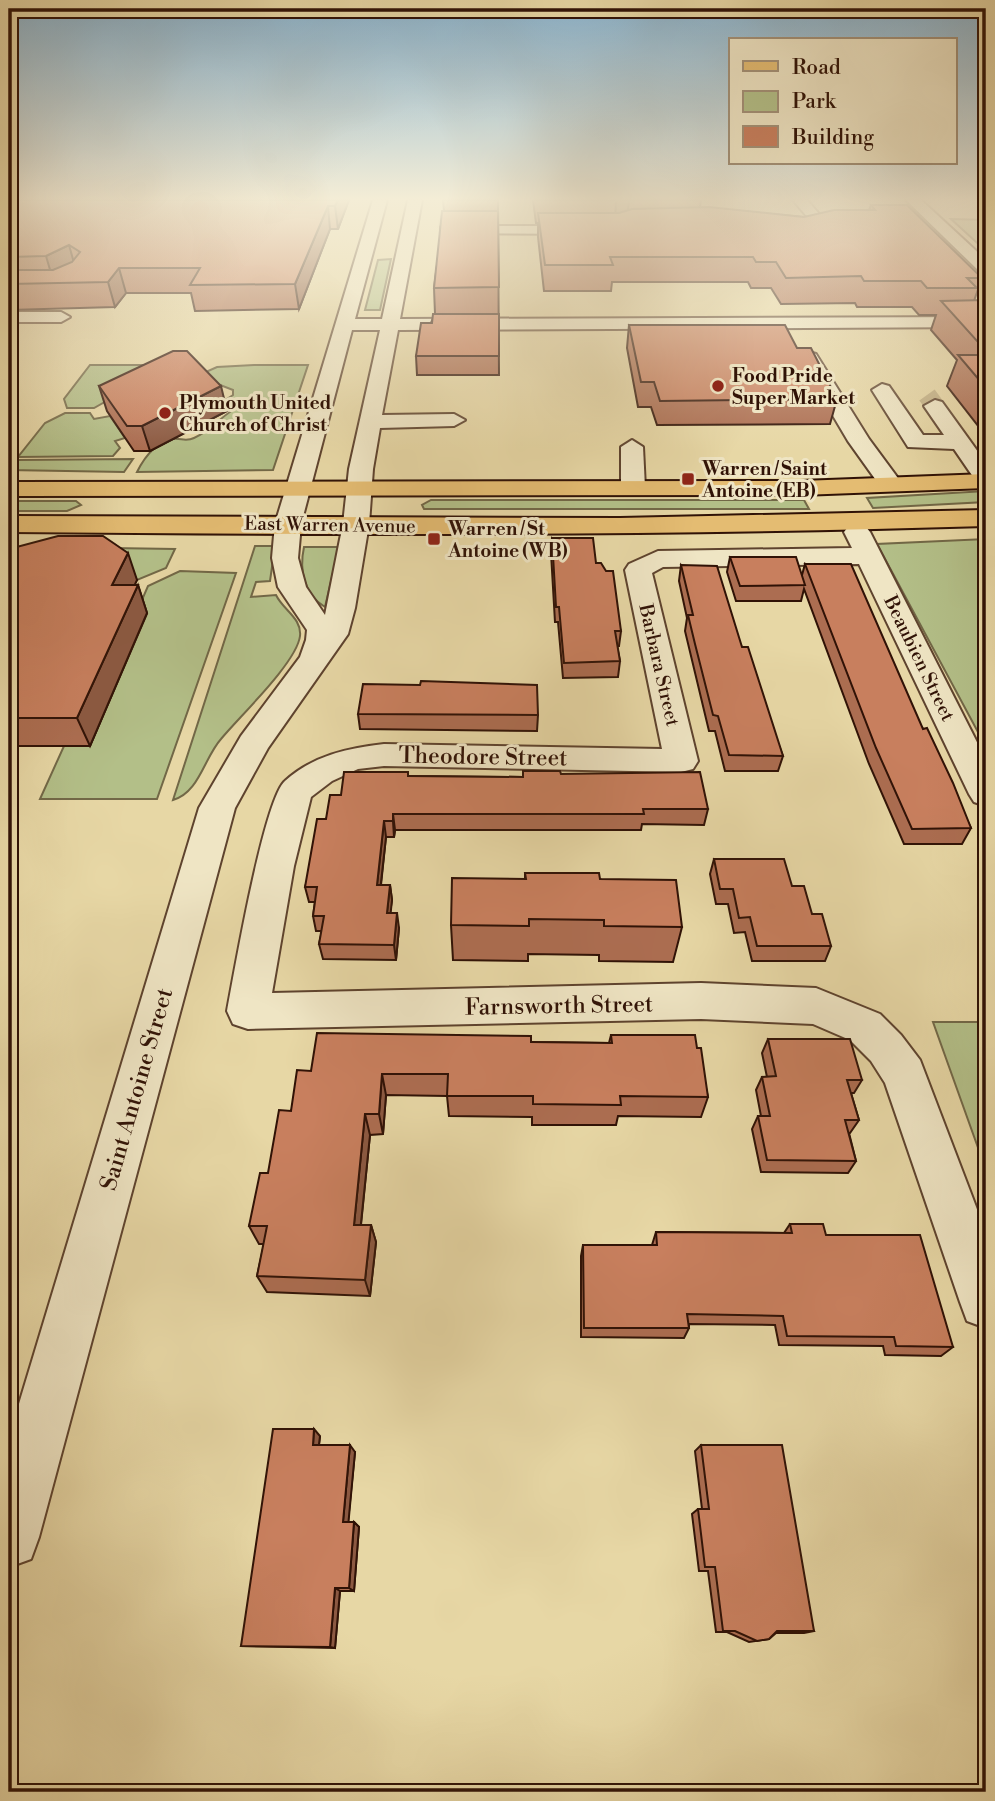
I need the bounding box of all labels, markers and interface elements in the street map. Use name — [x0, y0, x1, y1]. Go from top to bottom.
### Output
legend — [729, 38, 956, 164]
text: Road — [792, 55, 841, 81]
text: Park — [792, 89, 837, 115]
text: Building — [791, 125, 874, 151]
place label: Food Pride Super Market — [732, 364, 855, 410]
marker: Food Pride Super Market — [710, 378, 726, 394]
place label: Plymouth United Church of Christ — [179, 391, 332, 437]
marker: Plymouth United Church of Christ — [157, 405, 173, 421]
place label: Warren / Saint Antoine (EB) — [701, 457, 827, 503]
marker: Warren / Saint Antoine (EB) — [680, 471, 696, 487]
street label: East Warren Avenue — [244, 512, 416, 538]
place label: Warren / St Antoine (WB) — [447, 517, 568, 563]
marker: Warren / St Antoine (WB) — [426, 531, 442, 547]
street label: Beaubien Street — [878, 591, 960, 725]
street label: Barbara Street — [633, 601, 685, 729]
street label: Theodore Street — [398, 742, 568, 772]
street label: Saint Antoine Street — [95, 985, 179, 1194]
street label: Farnsworth Street — [465, 990, 653, 1022]

